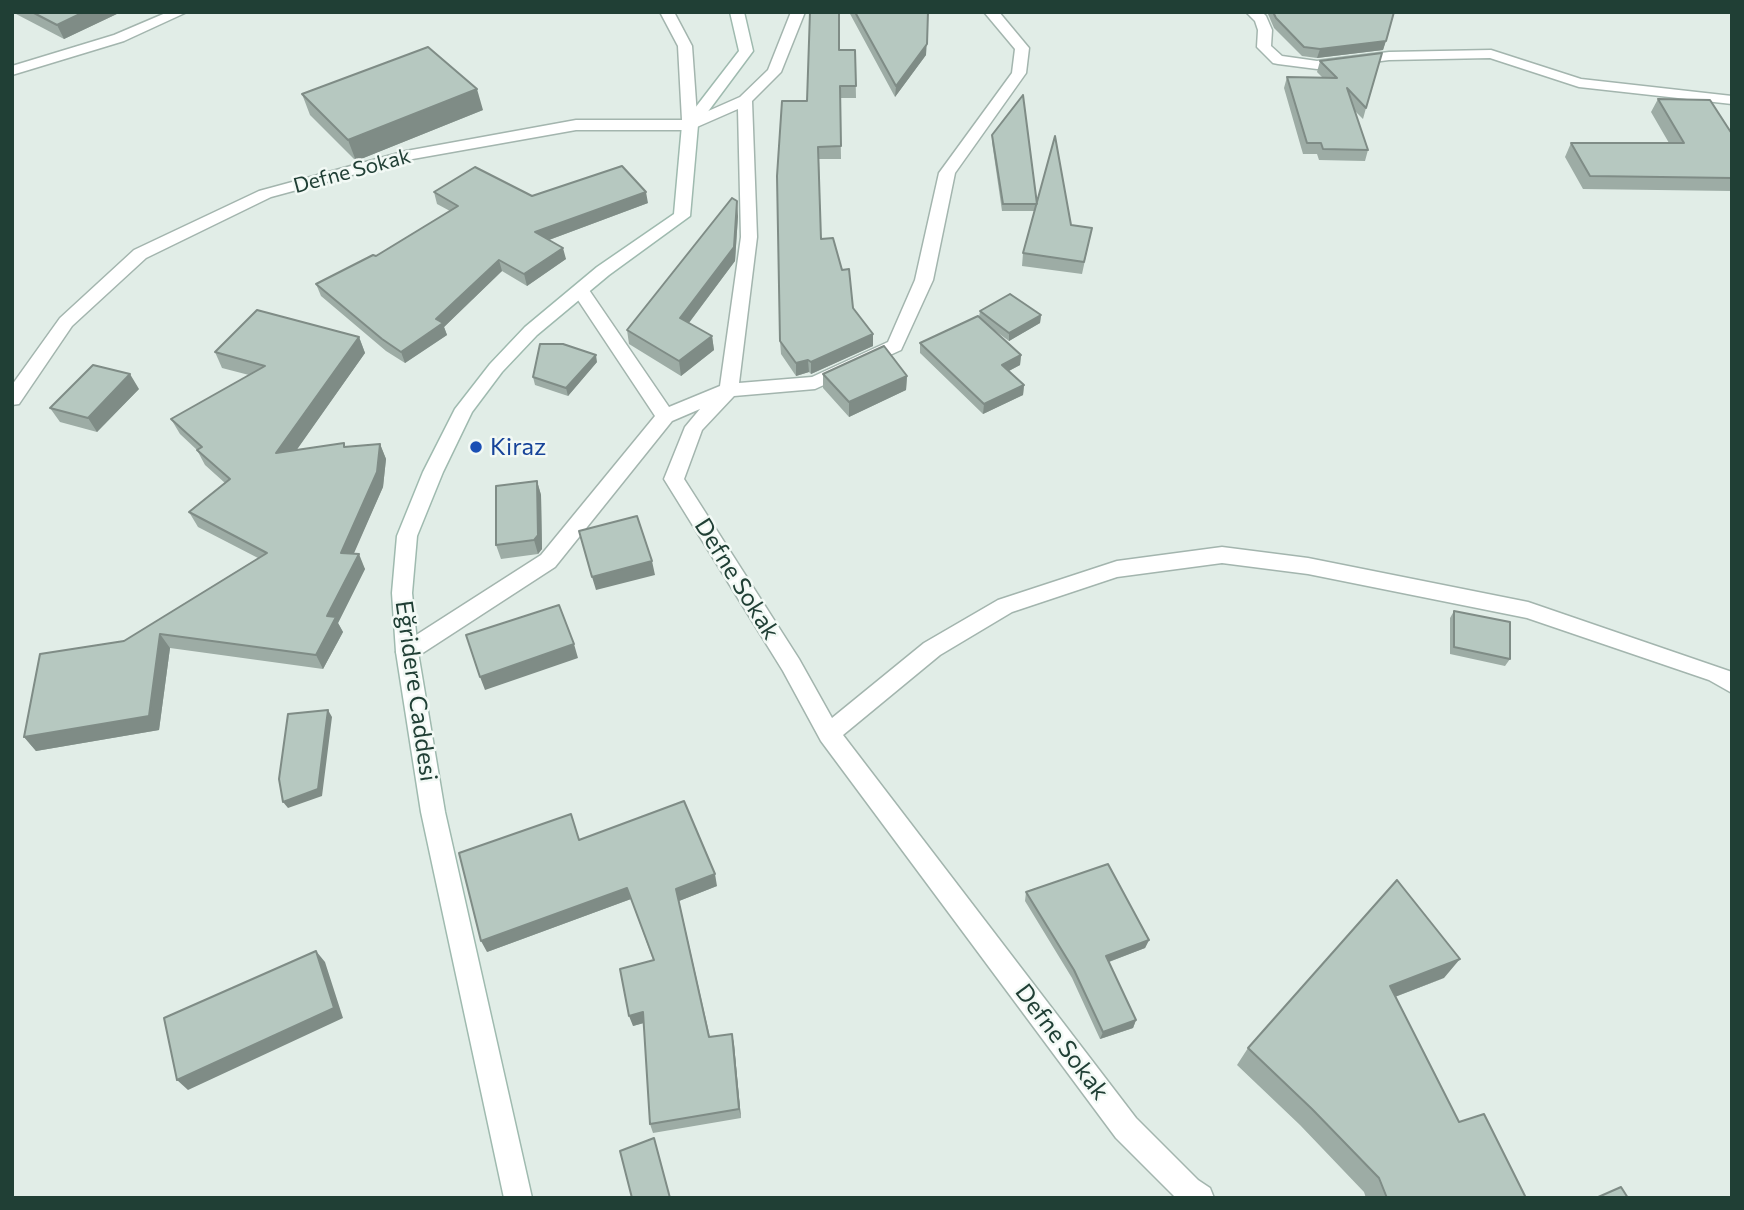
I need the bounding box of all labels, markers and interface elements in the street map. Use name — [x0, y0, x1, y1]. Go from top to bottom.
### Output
street label: Defne Sokak — [291, 143, 413, 199]
place label: Kiraz — [490, 433, 546, 461]
marker: Kiraz — [468, 439, 484, 455]
street label: Defne Sokak — [688, 513, 786, 645]
street label: Eğridere Caddesi — [389, 599, 443, 783]
street label: Defne Sokak — [1009, 978, 1115, 1106]

